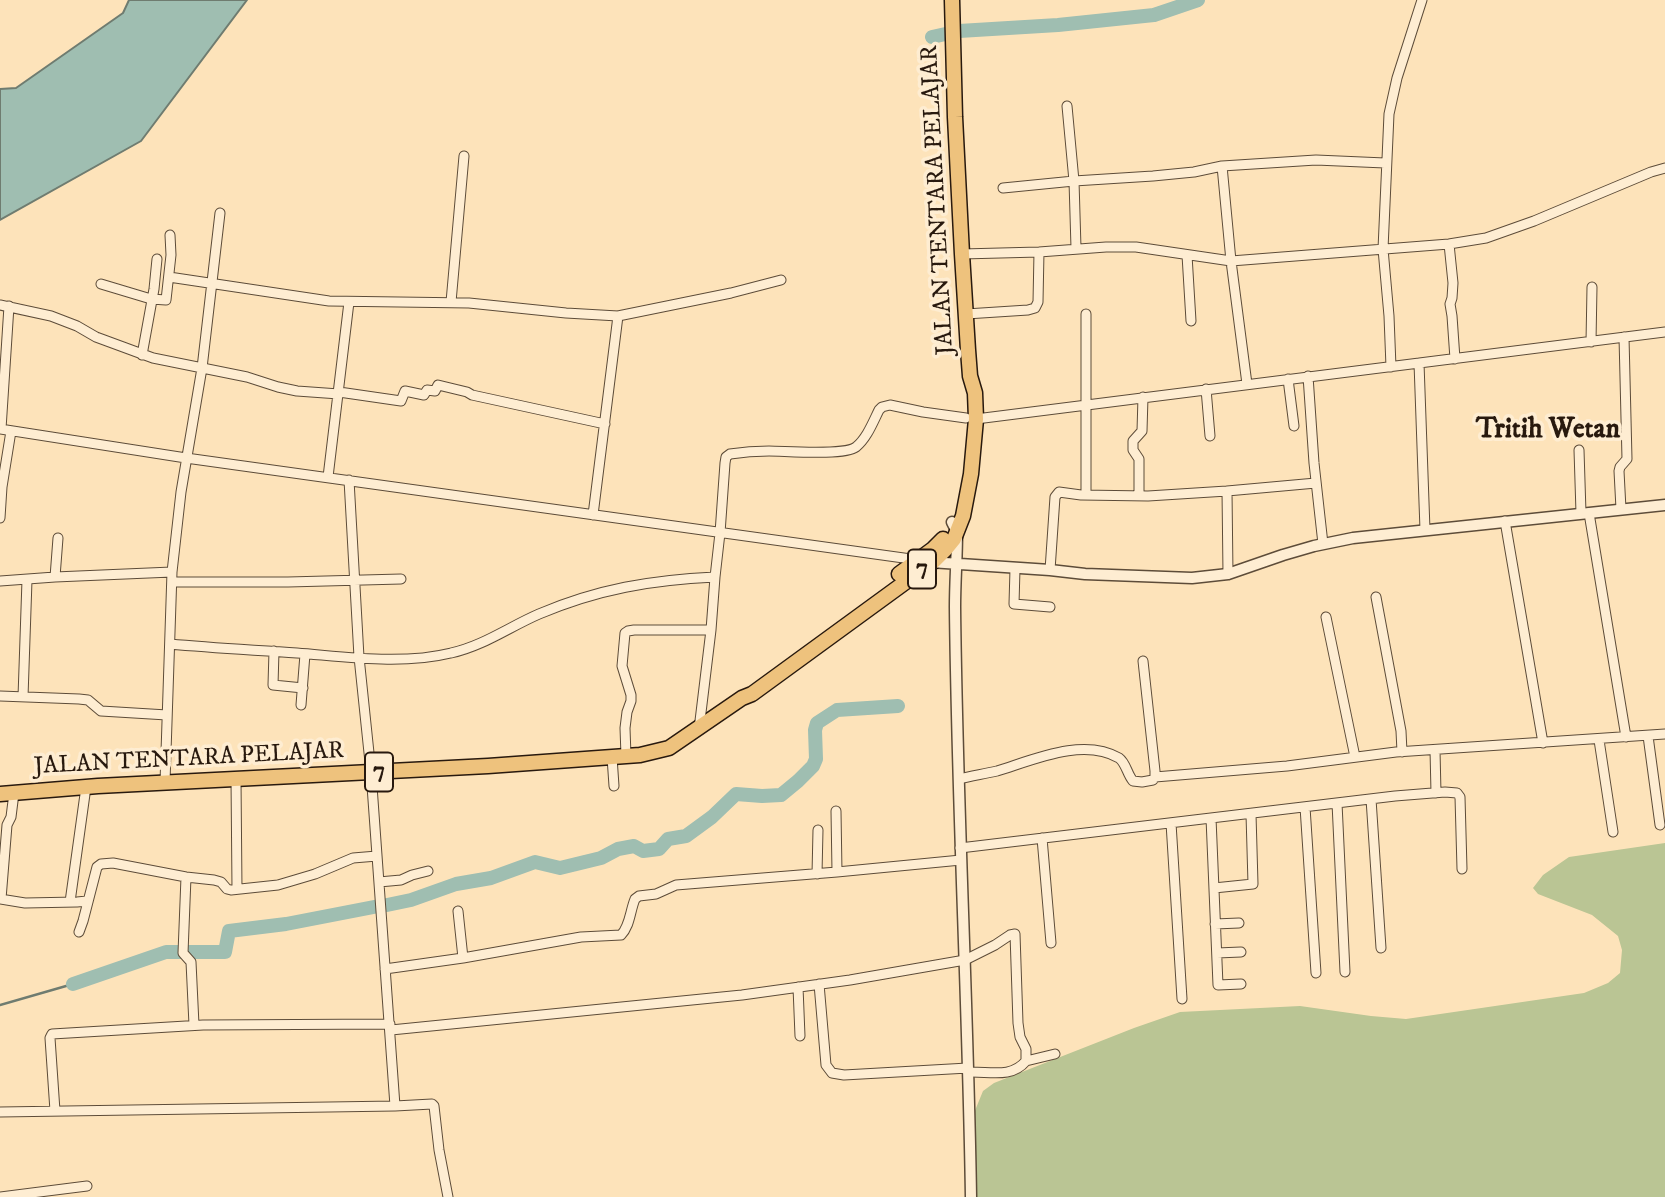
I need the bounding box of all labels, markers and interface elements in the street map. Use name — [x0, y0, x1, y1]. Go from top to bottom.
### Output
street label: JALAN TENTARA PELAJAR — [916, 44, 962, 356]
district label: Tritih Wetan — [1476, 414, 1620, 448]
road number: 7 — [908, 550, 936, 589]
street label: JALAN TENTARA PELAJAR — [33, 737, 345, 783]
road number: 7 — [365, 752, 393, 792]

